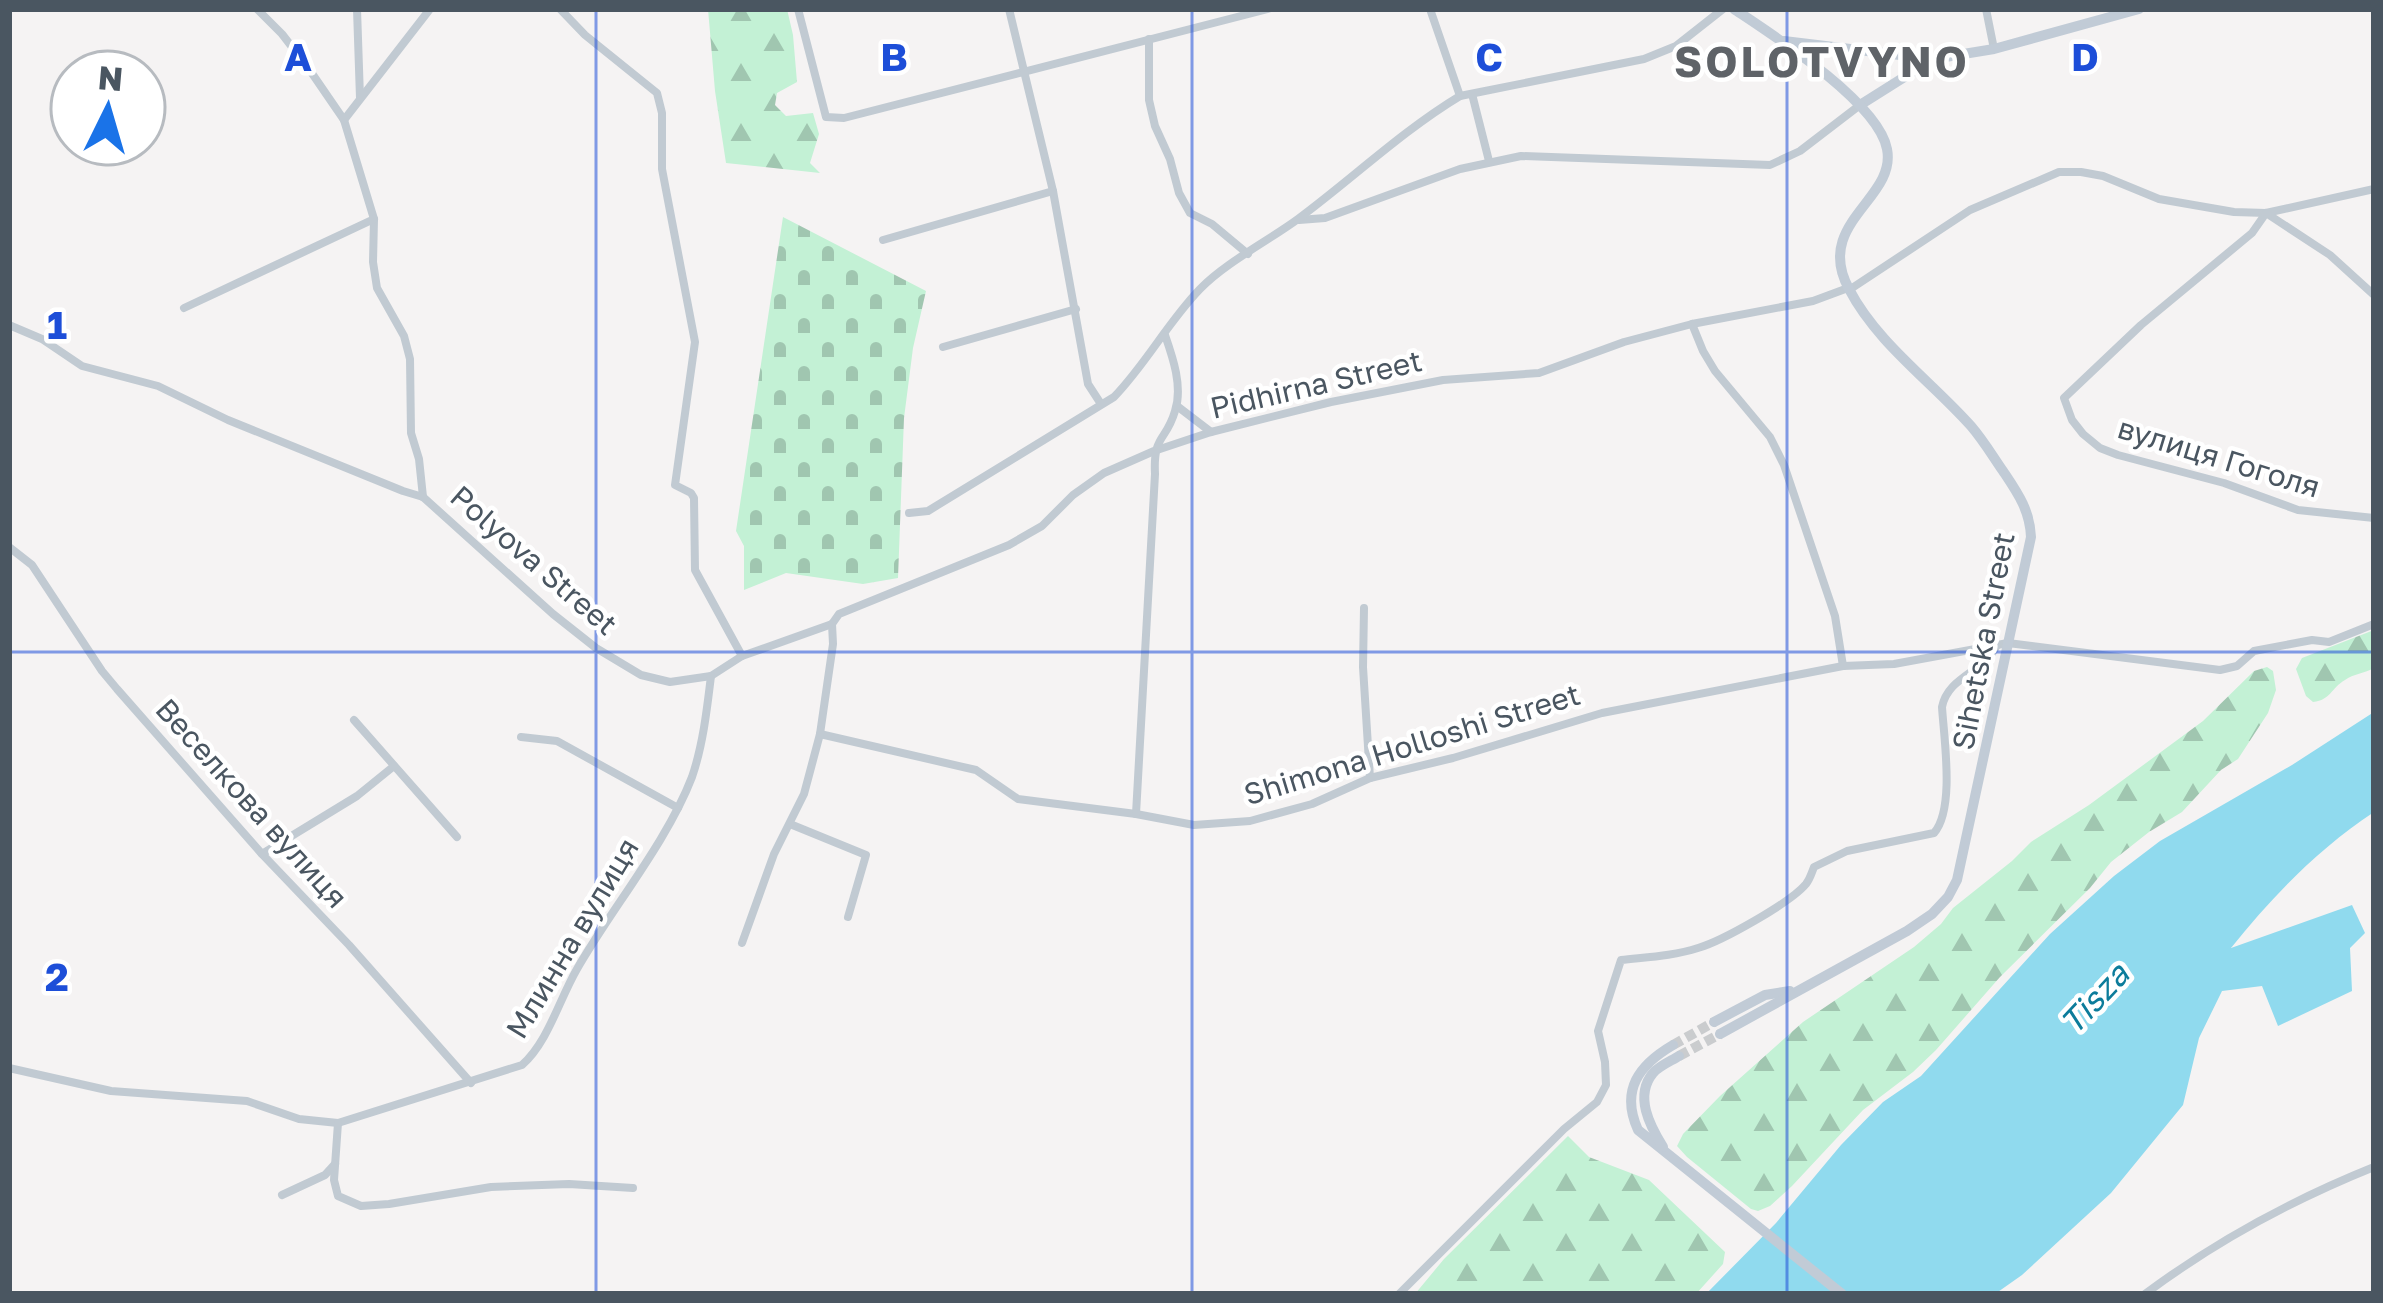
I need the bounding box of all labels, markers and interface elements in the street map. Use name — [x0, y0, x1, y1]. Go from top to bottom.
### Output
text: A — [284, 33, 312, 80]
text: B — [880, 33, 908, 80]
text: C — [1475, 33, 1503, 80]
text: D — [2071, 33, 2099, 80]
district label: SOLOTVYNO — [1674, 36, 1970, 86]
north arrow — [48, 48, 168, 168]
text: N — [96, 57, 125, 98]
text: 1 — [47, 301, 67, 348]
street label: Pidhirna Street — [1207, 342, 1425, 426]
street label: вулиця Гоголя — [2114, 409, 2324, 505]
street label: Polyova Street — [443, 478, 625, 642]
street label: Sihetska Street — [1944, 529, 2022, 753]
street label: Shimona Holloshi Street — [1240, 676, 1584, 812]
street label: Веселкова вулиця — [149, 691, 355, 915]
street label: Млинна вулиця — [498, 831, 646, 1045]
text: 2 — [45, 953, 69, 1000]
water label: Tisza — [2052, 954, 2137, 1041]

